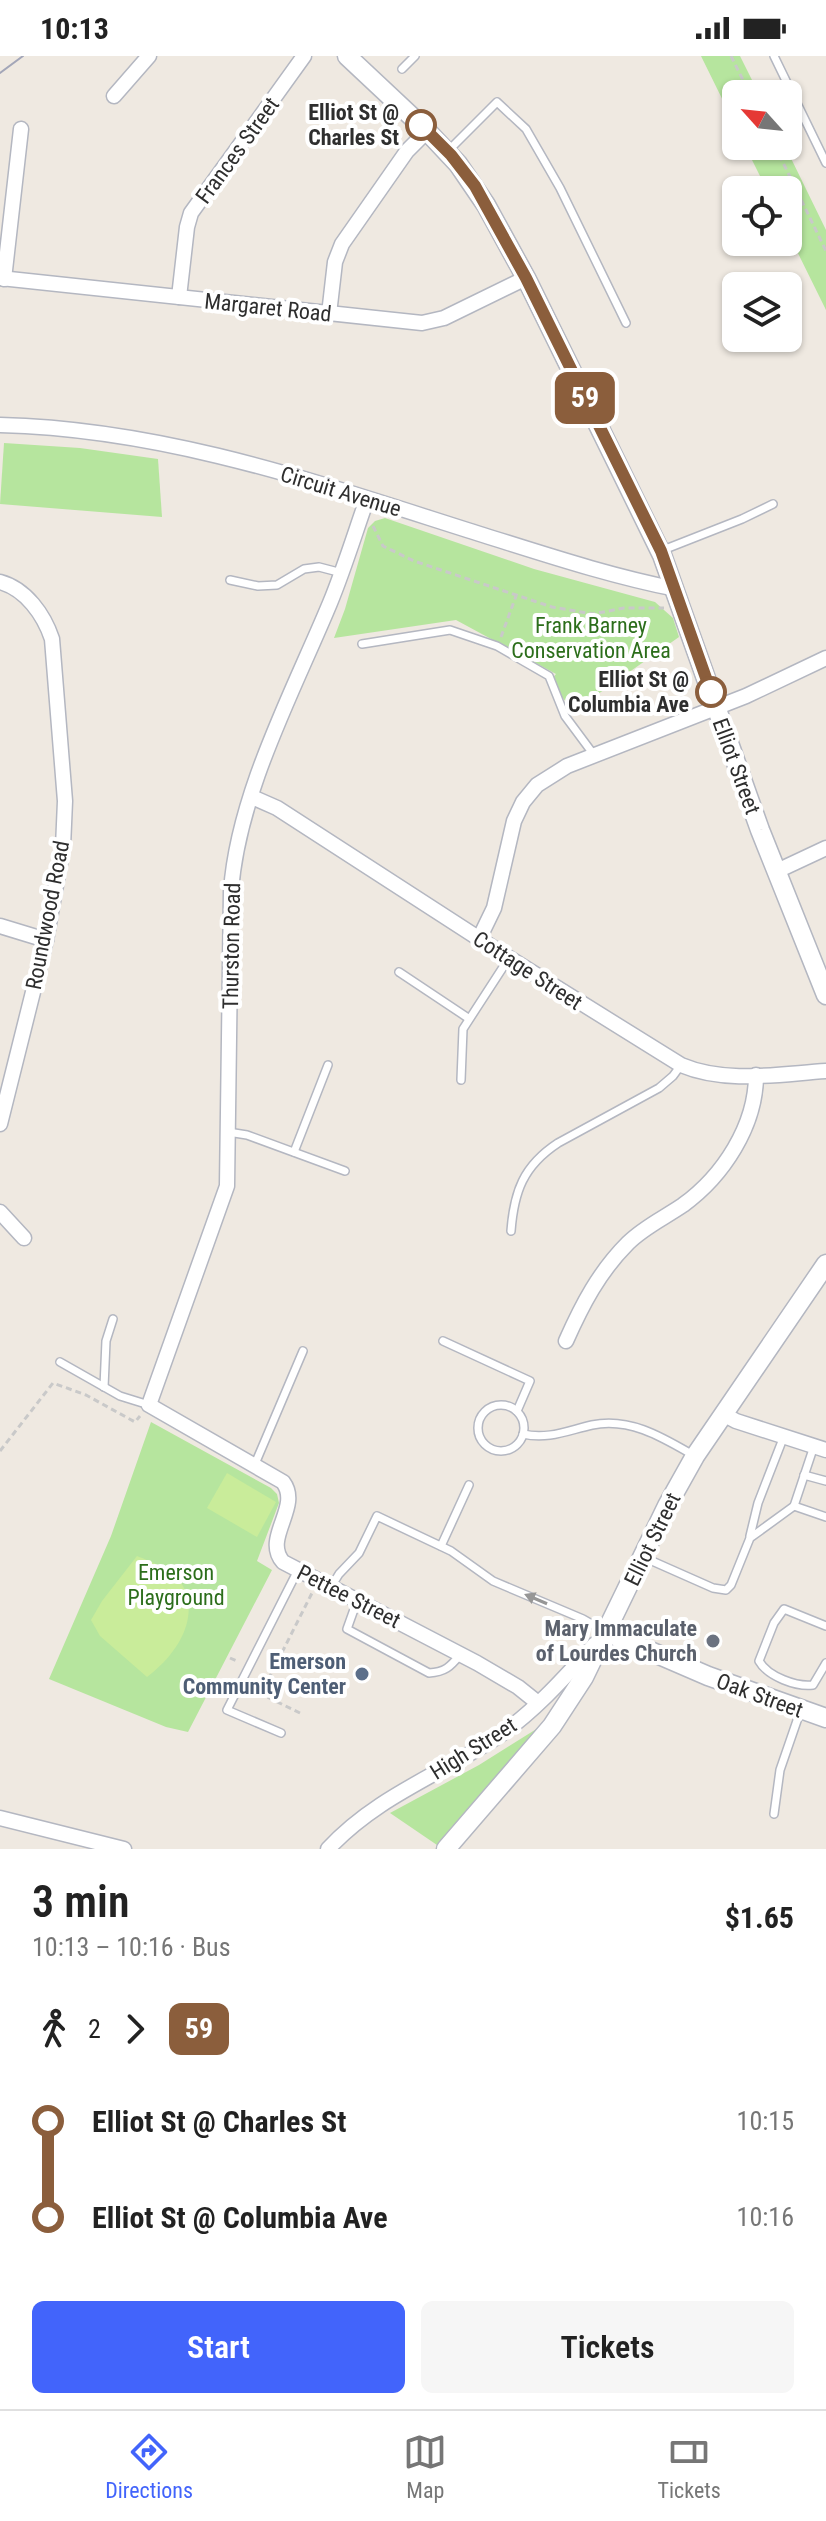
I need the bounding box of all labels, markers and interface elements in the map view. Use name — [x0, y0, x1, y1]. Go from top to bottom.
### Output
text: 10:13 — [40, 11, 109, 46]
north arrow — [722, 80, 802, 160]
map controls — [722, 80, 802, 352]
street label: Frances Street — [191, 92, 284, 208]
place label: Elliot St @ Charles St — [308, 100, 399, 150]
marker: Elliot St @ Charles St — [406, 110, 436, 140]
button: locate — [722, 176, 802, 256]
button: layers — [722, 272, 802, 352]
street label: Margaret Road — [203, 288, 333, 327]
line badge: 59 — [549, 372, 621, 424]
text: 59 — [571, 381, 599, 414]
street label: Circuit Avenue — [278, 461, 404, 522]
park label: Frank Barney Conservation Area — [511, 613, 671, 663]
place label: Elliot St @ Columbia Ave — [568, 667, 689, 717]
marker: Elliot St @ Columbia Ave — [696, 677, 726, 707]
street label: Elliot Street — [708, 715, 765, 818]
street label: Roundwood Road — [21, 838, 74, 992]
street label: Thurston Road — [218, 882, 245, 1010]
street label: Cottage Street — [469, 926, 587, 1015]
street label: Elliot Street — [619, 1489, 686, 1590]
park label: Emerson Playground — [127, 1560, 225, 1610]
street label: Pettee Street — [293, 1560, 405, 1633]
one-way arrow — [524, 1592, 548, 1605]
place label: Mary Immaculate of Lourdes Church — [536, 1616, 697, 1666]
marker: Mary Immaculate of Lourdes Church — [704, 1632, 722, 1650]
place label: Emerson Community Center — [183, 1649, 346, 1699]
marker: Emerson Community Center — [353, 1665, 371, 1683]
street label: Oak Street — [713, 1668, 807, 1723]
street label: High Street — [426, 1712, 521, 1785]
text: 3 min — [32, 1876, 129, 1928]
text: $1.65 — [725, 1900, 794, 1935]
text: 10:13 – 10:16 · Bus — [32, 1932, 231, 1962]
icon: walk — [32, 2007, 76, 2051]
icon: forward — [113, 2007, 157, 2051]
text: 59 — [185, 2012, 213, 2045]
text: 2 — [88, 2014, 101, 2044]
text: Elliot St @ Charles St — [92, 2104, 346, 2139]
text: 10:15 — [737, 2106, 794, 2136]
text: Elliot St @ Columbia Ave — [92, 2200, 388, 2235]
text: 10:16 — [737, 2202, 794, 2232]
button: Start — [32, 2301, 405, 2393]
button: Tickets — [421, 2301, 794, 2393]
tab: Directions — [105, 2430, 193, 2503]
tab: Map — [403, 2430, 447, 2503]
tab: Tickets — [658, 2430, 721, 2503]

